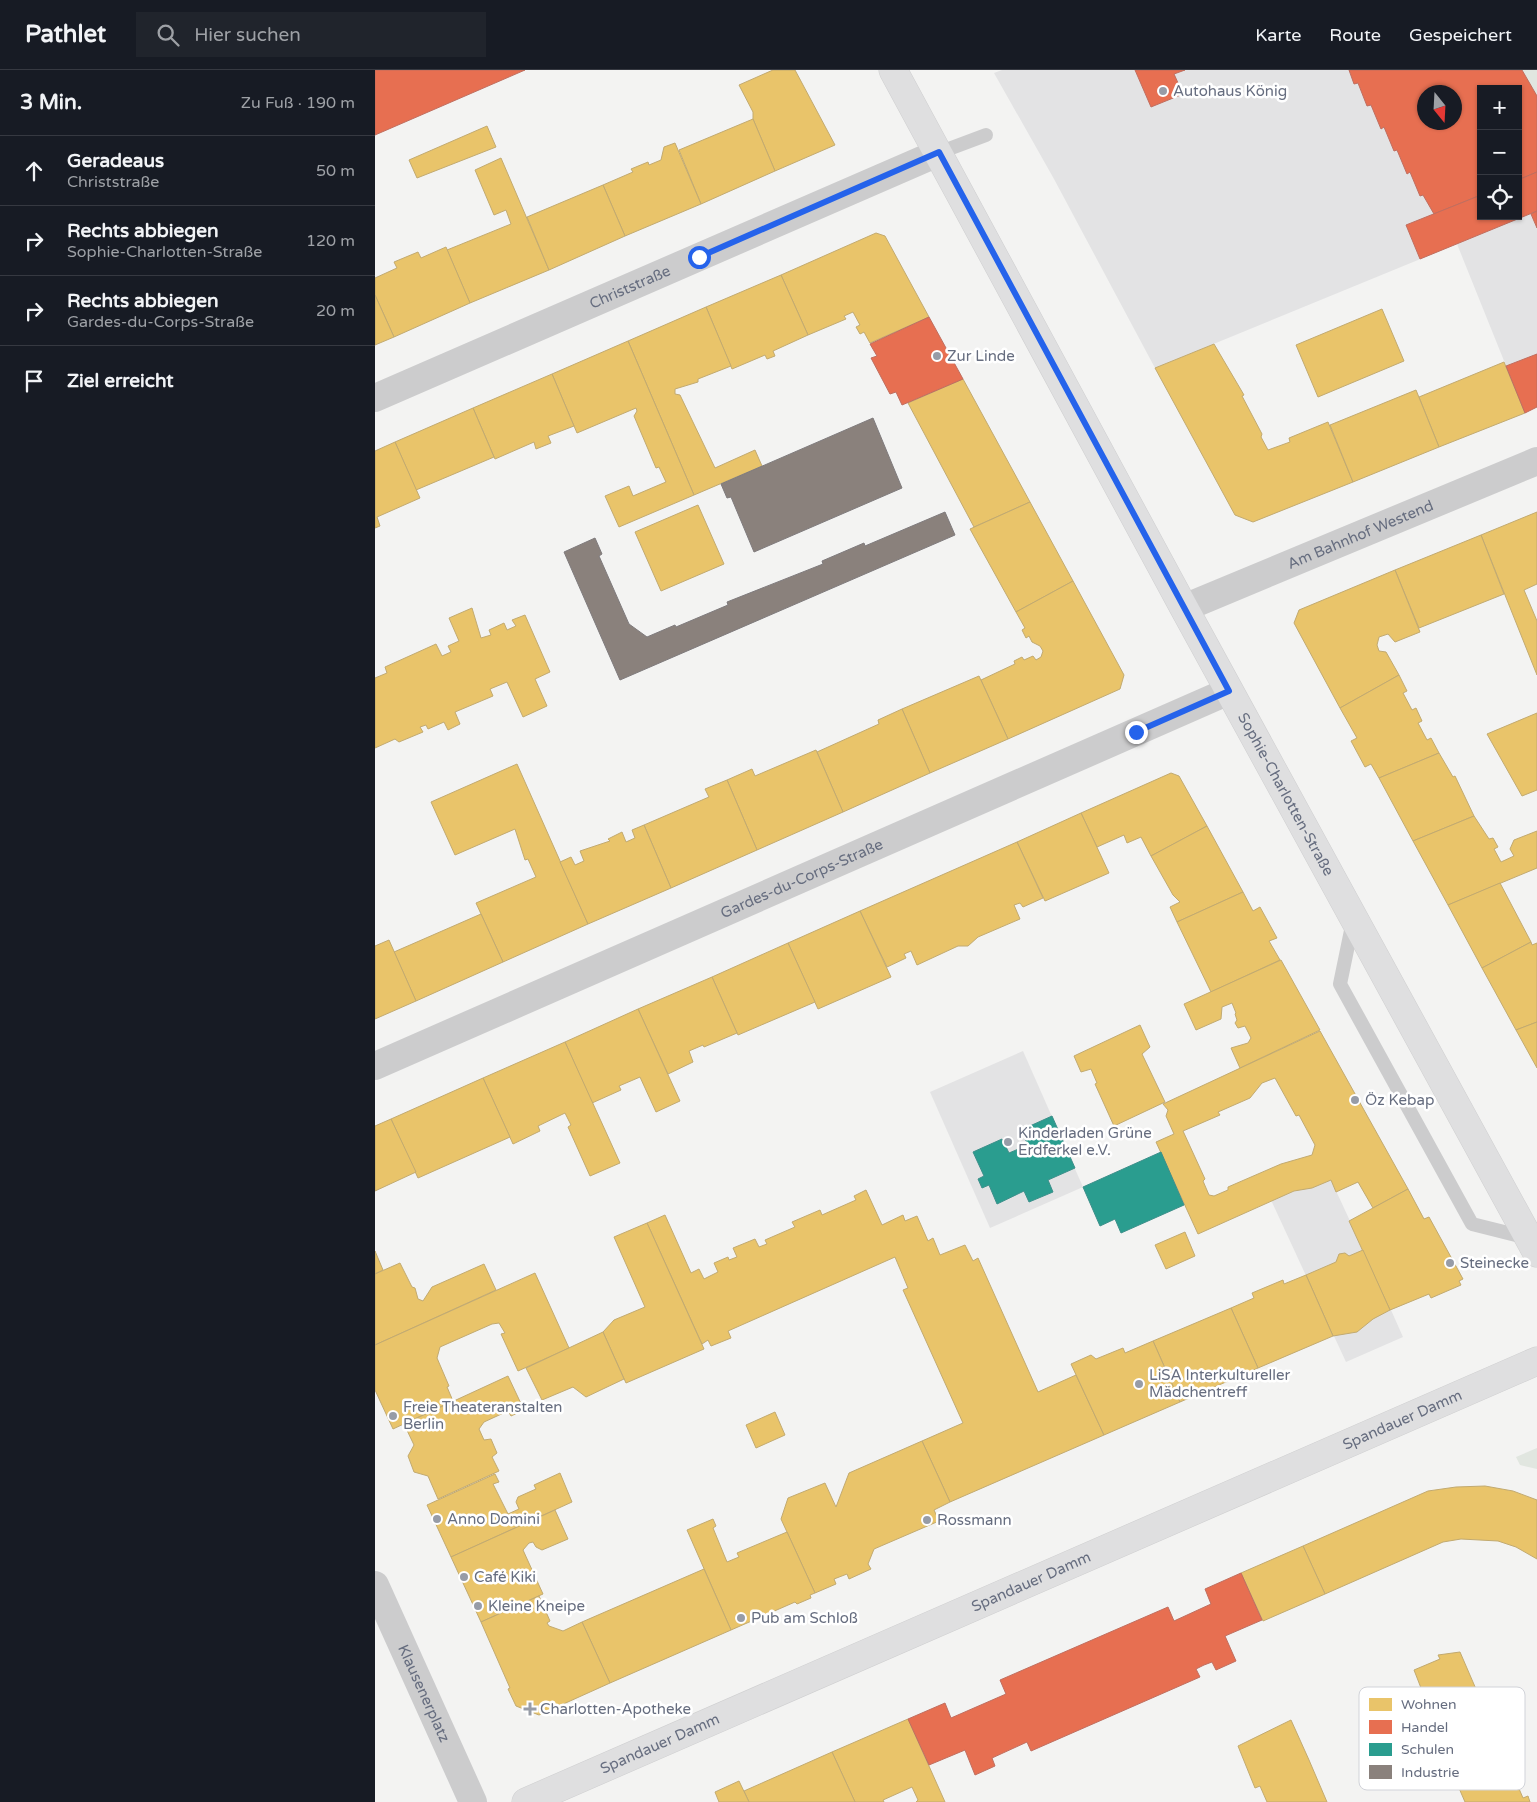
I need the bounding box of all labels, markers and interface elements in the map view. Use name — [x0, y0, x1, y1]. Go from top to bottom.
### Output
search box — [136, 12, 486, 57]
text: Pathlet — [25, 20, 106, 49]
icon: search — [154, 21, 182, 49]
text: Hier suchen — [194, 24, 301, 46]
text: Karte — [1255, 24, 1301, 46]
text: Route — [1329, 24, 1381, 46]
text: Gespeichert — [1409, 24, 1512, 46]
place label: Autohaus König — [1173, 82, 1287, 100]
marker: Autohaus König — [1157, 85, 1169, 97]
north arrow — [1417, 85, 1462, 130]
map controls — [1477, 85, 1522, 220]
button: + — [1477, 85, 1522, 130]
text: 3 Min. — [20, 90, 82, 115]
text: Zu Fuß · 190 m — [241, 93, 355, 113]
button: − — [1477, 130, 1522, 175]
text: Geradeaus — [67, 150, 164, 172]
icon: ahead — [20, 157, 48, 185]
text: 50 m — [316, 161, 355, 181]
text: Christstraße — [67, 172, 159, 192]
button: locate — [1477, 175, 1522, 220]
text: Rechts abbiegen — [67, 220, 219, 242]
icon: right — [20, 227, 48, 255]
text: 120 m — [306, 231, 355, 251]
text: Sophie-Charlotten-Straße — [67, 242, 262, 262]
route start — [688, 246, 711, 269]
street label: Christstraße — [587, 262, 673, 313]
text: Rechts abbiegen — [67, 290, 219, 312]
icon: right — [20, 297, 48, 325]
text: 20 m — [316, 301, 355, 321]
text: Gardes-du-Corps-Straße — [67, 312, 254, 332]
place label: Zur Linde — [947, 347, 1015, 365]
marker: Zur Linde — [931, 350, 943, 362]
icon: arrive — [20, 367, 48, 395]
text: Ziel erreicht — [67, 370, 174, 392]
street label: Am Bahnhof Westend — [1285, 496, 1436, 573]
street label: Sophie-Charlotten-Straße — [1234, 710, 1338, 879]
route end — [1125, 721, 1148, 744]
street label: Gardes-du-Corps-Straße — [718, 835, 886, 922]
place label: Öz Kebap — [1365, 1091, 1434, 1109]
marker: Öz Kebap — [1349, 1094, 1361, 1106]
place label: Kinderladen Grüne Erdferkel e.V. — [1018, 1124, 1152, 1159]
marker: Kinderladen Grüne Erdferkel e.V. — [1002, 1136, 1014, 1148]
place label: Steinecke — [1460, 1254, 1529, 1272]
marker: Steinecke — [1444, 1257, 1456, 1269]
place label: LiSA Interkultureller Mädchentreff — [1149, 1366, 1290, 1401]
marker: LiSA Interkultureller Mädchentreff — [1133, 1378, 1145, 1390]
street label: Spandauer Damm — [1340, 1386, 1465, 1454]
place label: Freie Theateranstalten Berlin — [403, 1398, 562, 1433]
marker: Freie Theateranstalten Berlin — [387, 1410, 399, 1422]
place label: Anno Domini — [447, 1510, 540, 1528]
place label: Rossmann — [937, 1511, 1012, 1529]
marker: Anno Domini — [431, 1513, 443, 1525]
marker: Rossmann — [921, 1514, 933, 1526]
street label: Spandauer Damm — [969, 1548, 1094, 1616]
place label: Café Kiki — [474, 1568, 536, 1586]
marker: Café Kiki — [458, 1571, 470, 1583]
place label: Kleine Kneipe — [488, 1597, 585, 1615]
marker: Kleine Kneipe — [472, 1600, 484, 1612]
place label: Pub am Schloß — [751, 1609, 858, 1627]
marker: Pub am Schloß — [735, 1612, 747, 1624]
street label: Klausenerplatz — [394, 1642, 454, 1745]
legend — [1359, 1687, 1525, 1790]
text: Wohnen — [1401, 1696, 1457, 1713]
place label: Charlotten-Apotheke — [540, 1700, 691, 1718]
marker: Charlotten-Apotheke — [524, 1703, 536, 1715]
street label: Spandauer Damm — [597, 1710, 722, 1778]
text: Handel — [1401, 1719, 1448, 1736]
text: Schulen — [1401, 1741, 1454, 1758]
text: Industrie — [1401, 1764, 1460, 1781]

